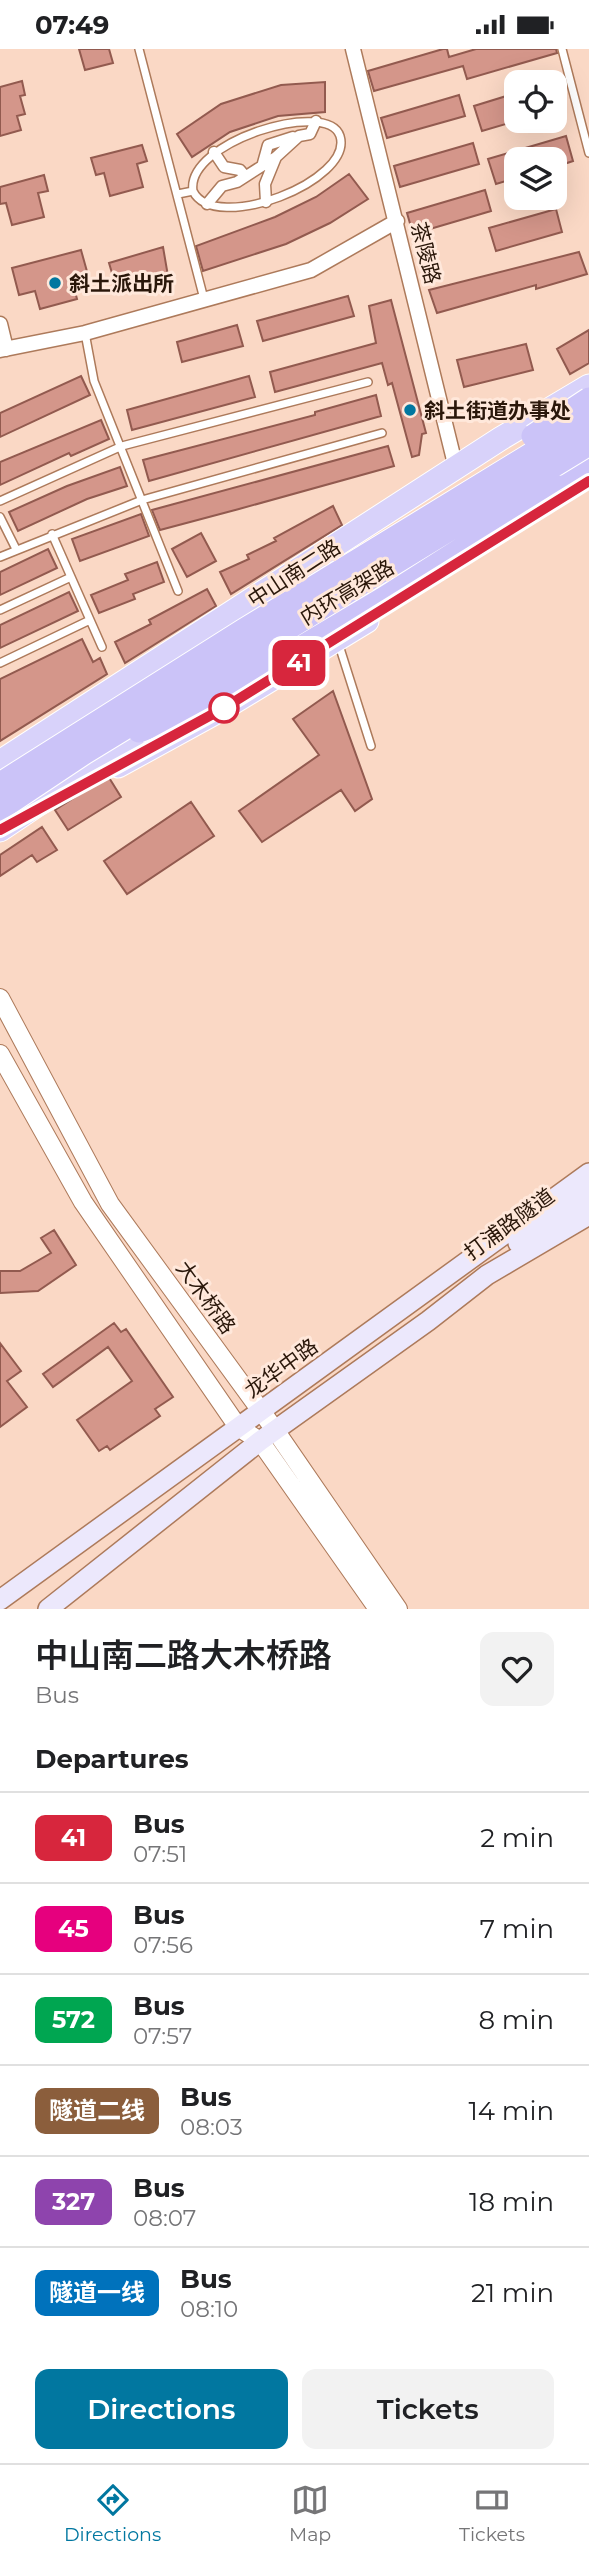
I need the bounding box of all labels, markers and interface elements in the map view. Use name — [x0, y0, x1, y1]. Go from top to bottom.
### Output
text: 07:49 — [35, 9, 109, 41]
map controls — [504, 70, 567, 210]
button: locate — [504, 70, 567, 133]
button: layers — [504, 147, 567, 210]
street label: 茶陵路 — [406, 219, 446, 287]
place label: 斜土派出所 — [69, 271, 174, 296]
marker: 斜土派出所 — [47, 275, 63, 291]
place label: 斜土街道办事处 — [424, 398, 571, 423]
marker: 斜土街道办事处 — [402, 402, 418, 418]
street label: 中山南二路 — [243, 534, 345, 612]
street label: 内环高架路 — [296, 554, 398, 630]
line badge: 41 — [268, 640, 330, 686]
text: 41 — [286, 648, 312, 677]
unlabelled marker — [209, 693, 239, 723]
street label: 打浦路隧道 — [459, 1183, 559, 1265]
street label: 大木桥路 — [171, 1256, 241, 1338]
street label: 龙华中路 — [240, 1333, 322, 1403]
button: heart — [480, 1632, 554, 1706]
text: 中山南二路大木桥路 — [35, 1635, 332, 1675]
text: Bus — [35, 1681, 79, 1709]
text: Departures — [35, 1743, 189, 1775]
text: Bus — [133, 1808, 185, 1840]
text: 2 min — [480, 1822, 554, 1854]
text: 41 — [61, 1823, 86, 1852]
text: 07:51 — [133, 1840, 187, 1868]
text: Bus — [133, 1899, 185, 1931]
text: 7 min — [480, 1913, 554, 1945]
text: 45 — [58, 1914, 89, 1943]
text: 07:56 — [133, 1931, 193, 1959]
text: Bus — [133, 1990, 185, 2022]
text: 8 min — [478, 2004, 554, 2036]
text: 572 — [52, 2005, 95, 2034]
text: 07:57 — [133, 2022, 192, 2050]
text: Bus — [180, 2081, 232, 2113]
text: 14 min — [468, 2095, 554, 2127]
text: 隧道二线 — [49, 2096, 145, 2125]
text: 08:03 — [180, 2113, 243, 2141]
text: Bus — [133, 2172, 185, 2204]
text: 18 min — [469, 2186, 554, 2218]
text: 327 — [52, 2187, 95, 2216]
text: 08:07 — [133, 2204, 196, 2232]
text: Bus — [180, 2263, 232, 2295]
text: 21 min — [471, 2277, 554, 2309]
text: 隧道一线 — [49, 2278, 145, 2307]
text: 08:10 — [180, 2295, 238, 2323]
button: Directions — [35, 2369, 288, 2449]
button: Tickets — [302, 2369, 554, 2449]
tab: Directions — [64, 2481, 161, 2546]
tab: Map — [289, 2481, 331, 2546]
tab: Tickets — [459, 2481, 525, 2546]

